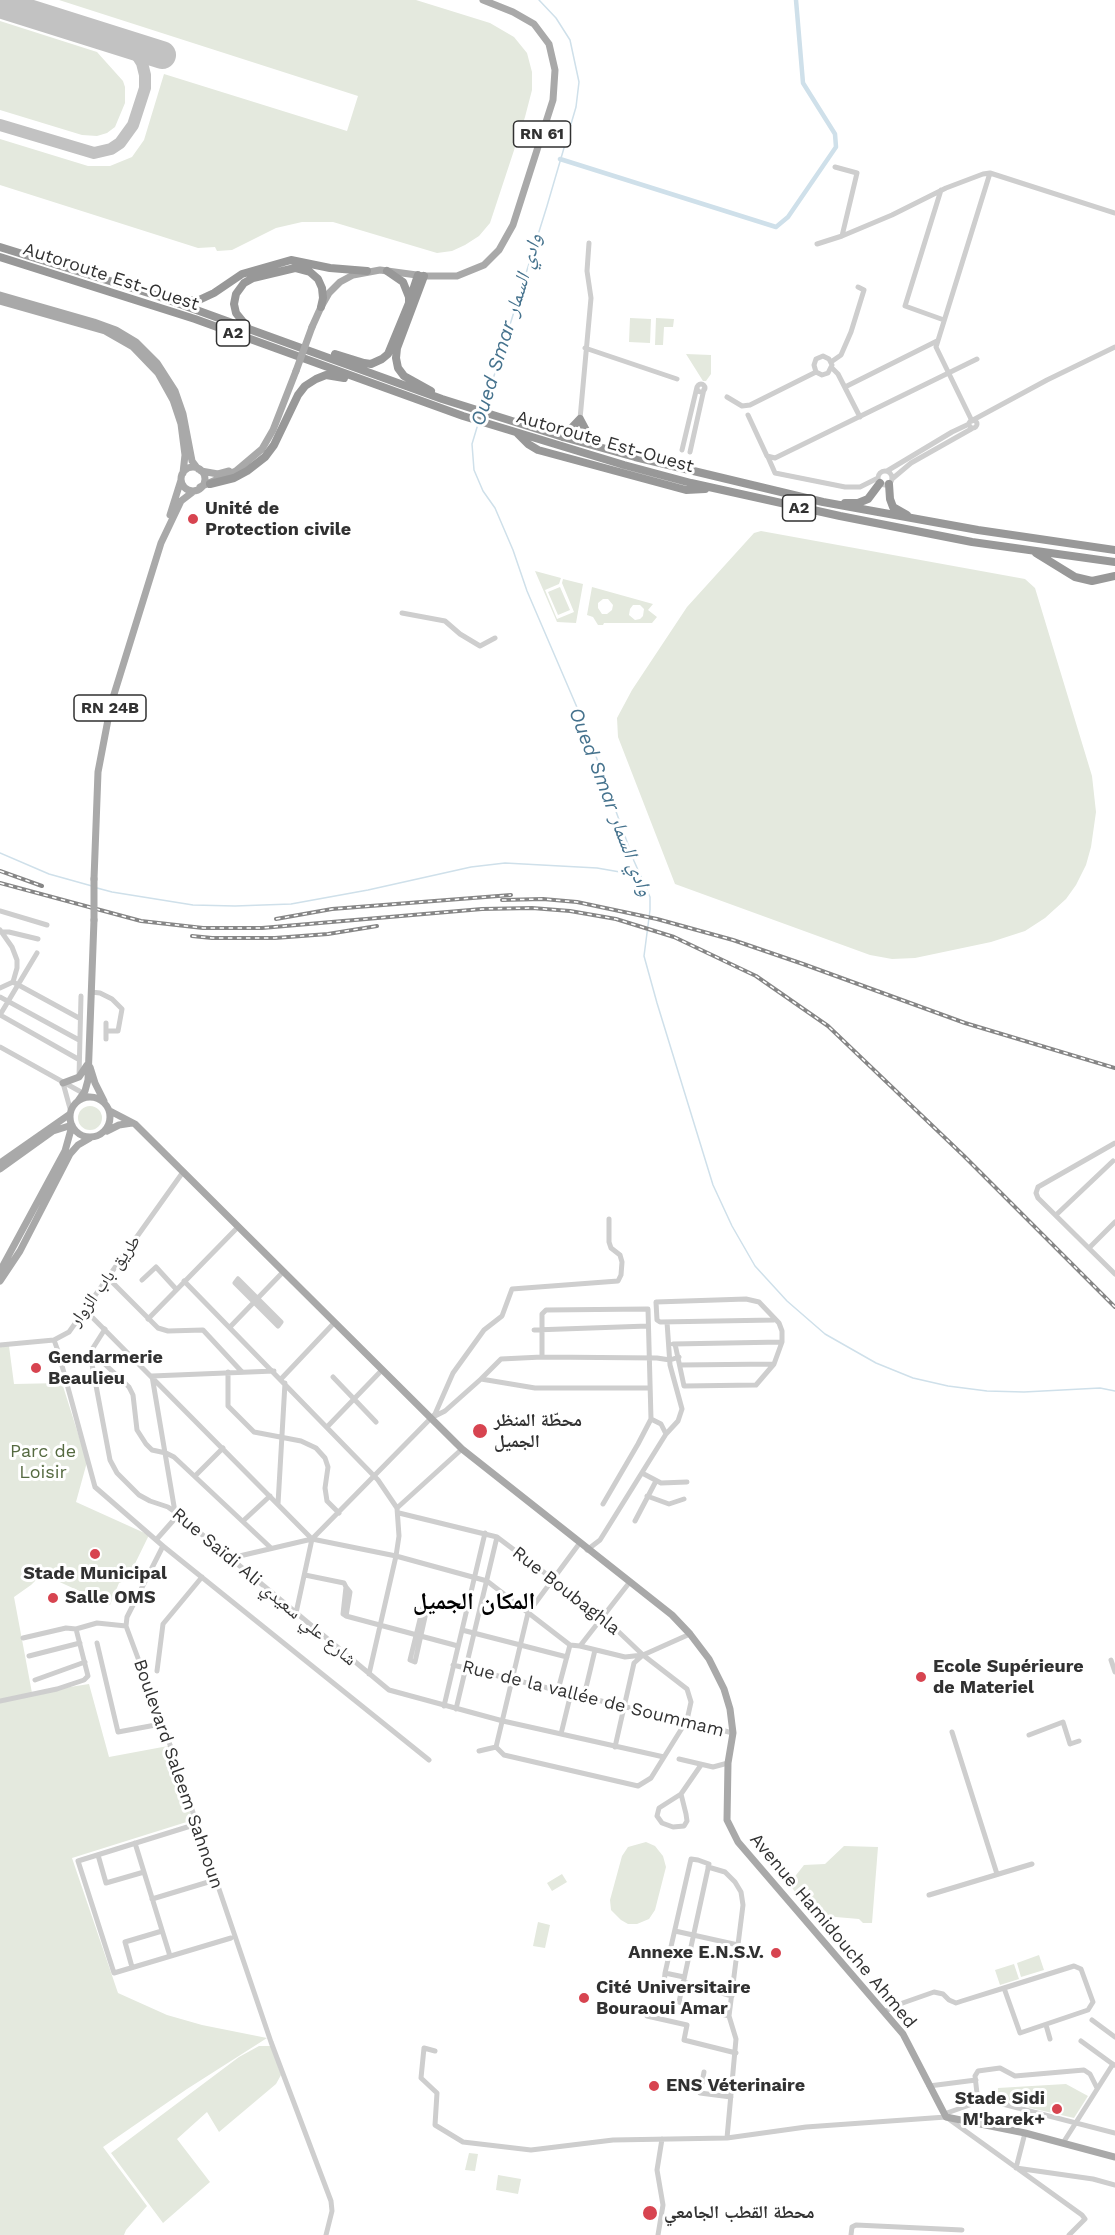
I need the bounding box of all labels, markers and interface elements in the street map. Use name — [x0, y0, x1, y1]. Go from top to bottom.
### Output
road number: RN 61 — [514, 121, 570, 147]
water label: Oued Smar وادي السمار — [466, 231, 548, 429]
street label: Autoroute Est-Ouest — [20, 238, 202, 316]
road number: A2 — [216, 320, 250, 346]
street label: Autoroute Est-Ouest — [514, 406, 696, 478]
road number: A2 — [782, 495, 816, 521]
place label: Unité de Protection civile — [205, 498, 351, 540]
marker: Unité de Protection civile — [186, 512, 200, 526]
road number: RN 24B — [74, 695, 146, 721]
water label: Oued Smar وادي السمار — [563, 704, 657, 900]
street label: طريق باب الزوار — [65, 1231, 145, 1331]
place label: Gendarmerie Beaulieu — [48, 1347, 163, 1390]
marker: Gendarmerie Beaulieu — [29, 1361, 43, 1375]
place label: محطّة المنظر الجميل — [494, 1410, 582, 1452]
marker: محطّة المنظر الجميل — [471, 1422, 489, 1440]
park label: Parc de Loisir — [10, 1441, 76, 1484]
street label: Rue Saïdi Ali شارع علي سعيدي — [167, 1504, 361, 1670]
street label: Rue Boubaghla — [508, 1542, 624, 1640]
marker: Stade Municipal — [88, 1547, 102, 1561]
place label: Stade Municipal — [23, 1563, 167, 1585]
place label: Salle OMS — [65, 1587, 156, 1609]
district label: المكان الجميل — [413, 1588, 535, 1616]
marker: Salle OMS — [46, 1591, 60, 1605]
street label: Rue de la vallée de Soummam — [460, 1656, 726, 1742]
place label: Ecole Supérieure de Materiel — [933, 1656, 1084, 1698]
street label: Boulevard Saleem Sahnoun — [129, 1657, 227, 1891]
marker: Ecole Supérieure de Materiel — [914, 1670, 928, 1684]
street label: Avenue Hamidouche Ahmed — [745, 1829, 921, 2033]
place label: Annexe E.N.S.V. — [628, 1942, 764, 1964]
marker: Annexe E.N.S.V. — [769, 1946, 783, 1960]
place label: Cité Universitaire Bouraoui Amar — [596, 1977, 751, 2020]
marker: Cité Universitaire Bouraoui Amar — [577, 1991, 591, 2005]
place label: ENS Véterinaire — [666, 2075, 805, 2097]
marker: ENS Véterinaire — [647, 2079, 661, 2093]
place label: Stade Sidi M'barek+ — [955, 2088, 1045, 2130]
marker: Stade Sidi M'barek+ — [1050, 2102, 1064, 2116]
place label: محطة القطب الجامعي — [664, 2202, 815, 2224]
marker: محطة القطب الجامعي — [641, 2204, 659, 2222]

